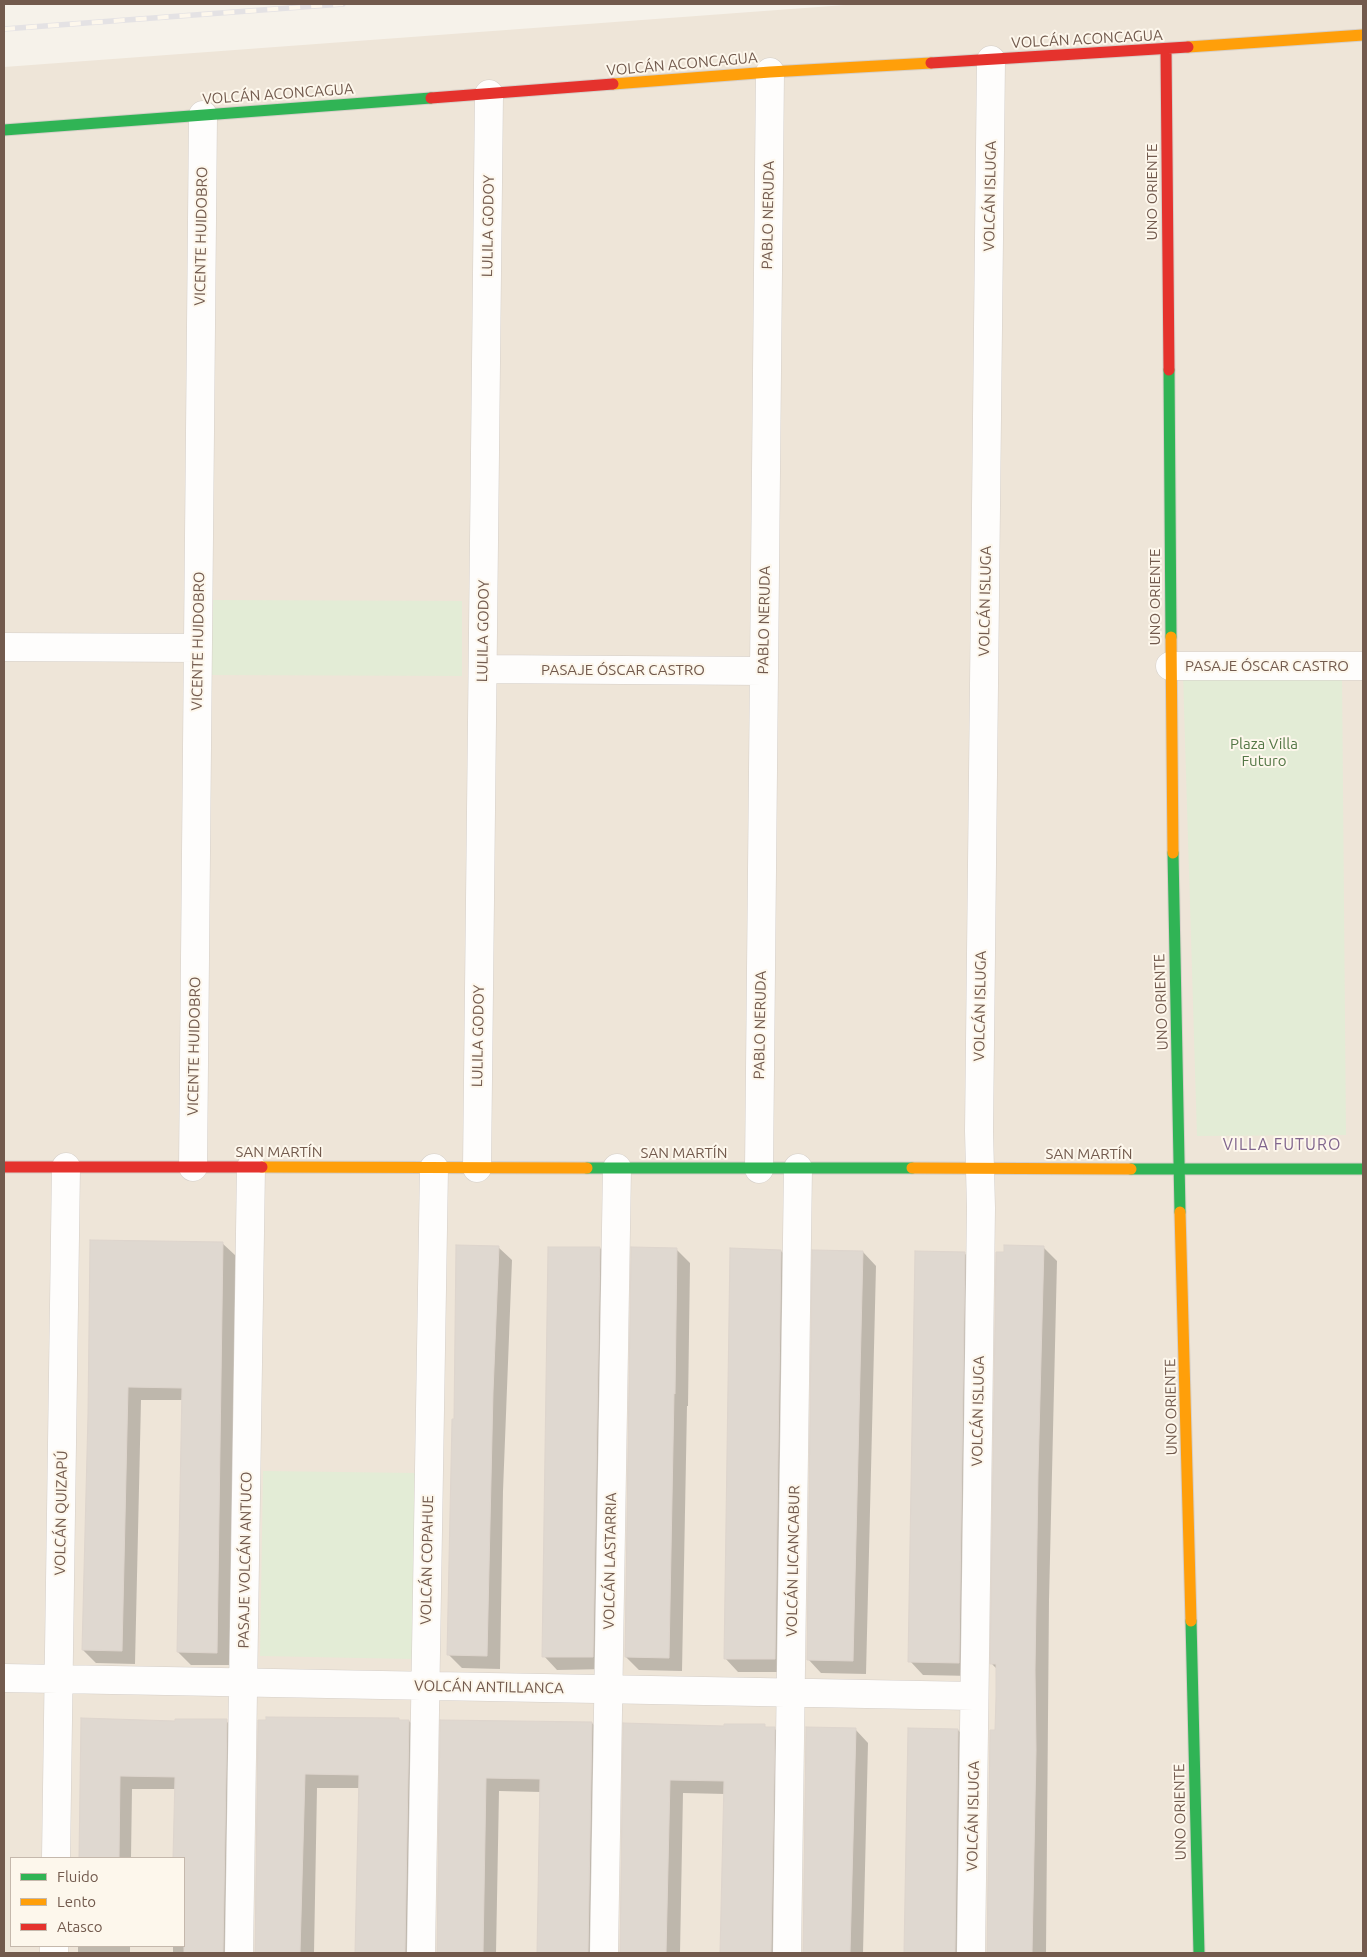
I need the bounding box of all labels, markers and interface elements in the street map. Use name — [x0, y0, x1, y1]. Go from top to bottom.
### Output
street label: VOLCÁN ACONCAGUA — [1011, 26, 1163, 52]
street label: VOLCÁN ACONCAGUA — [606, 48, 758, 80]
street label: VOLCÁN ACONCAGUA — [202, 80, 354, 108]
street label: VOLCÁN ISLUGA — [980, 140, 1000, 252]
street label: UNO ORIENTE — [1143, 144, 1161, 240]
street label: PABLO NERUDA — [758, 160, 778, 270]
street label: VICENTE HUIDOBRO — [191, 166, 211, 306]
street label: LULILA GODOY — [478, 175, 498, 277]
street label: VOLCÁN ISLUGA — [975, 545, 995, 657]
street label: UNO ORIENTE — [1146, 549, 1164, 645]
street label: PABLO NERUDA — [754, 565, 774, 675]
street label: VICENTE HUIDOBRO — [188, 571, 208, 711]
street label: LULILA GODOY — [473, 580, 493, 682]
street label: PASAJE ÓSCAR CASTRO — [1185, 657, 1349, 675]
street label: PASAJE ÓSCAR CASTRO — [541, 661, 705, 679]
park label: Plaza Villa Futuro — [1230, 735, 1298, 770]
street label: VOLCÁN ISLUGA — [970, 950, 990, 1062]
street label: UNO ORIENTE — [1150, 953, 1172, 1051]
street label: PABLO NERUDA — [750, 970, 770, 1080]
street label: VICENTE HUIDOBRO — [184, 976, 204, 1116]
street label: LULILA GODOY — [468, 985, 488, 1087]
district label: VILLA FUTURO — [1221, 1135, 1343, 1155]
street label: SAN MARTÍN — [236, 1143, 322, 1161]
street label: SAN MARTÍN — [641, 1144, 727, 1162]
street label: SAN MARTÍN — [1046, 1145, 1132, 1163]
street label: VOLCÁN ISLUGA — [968, 1355, 988, 1467]
street label: UNO ORIENTE — [1161, 1358, 1181, 1456]
street label: VOLCÁN QUIZAPÚ — [51, 1450, 71, 1576]
street label: PASAJE VOLCÁN ANTUCO — [234, 1471, 256, 1649]
street label: VOLCÁN LICANCABUR — [783, 1485, 803, 1637]
street label: VOLCÁN LASTARRIA — [600, 1492, 620, 1630]
street label: VOLCÁN COPAHUE — [417, 1495, 437, 1625]
street label: VOLCÁN ANTILLANCA — [414, 1677, 564, 1697]
street label: VOLCÁN ISLUGA — [963, 1760, 983, 1872]
street label: UNO ORIENTE — [1170, 1763, 1190, 1861]
legend — [10, 1857, 185, 1947]
text: Fluido — [57, 1868, 99, 1885]
text: Lento — [57, 1893, 96, 1910]
text: Atasco — [57, 1918, 103, 1935]

